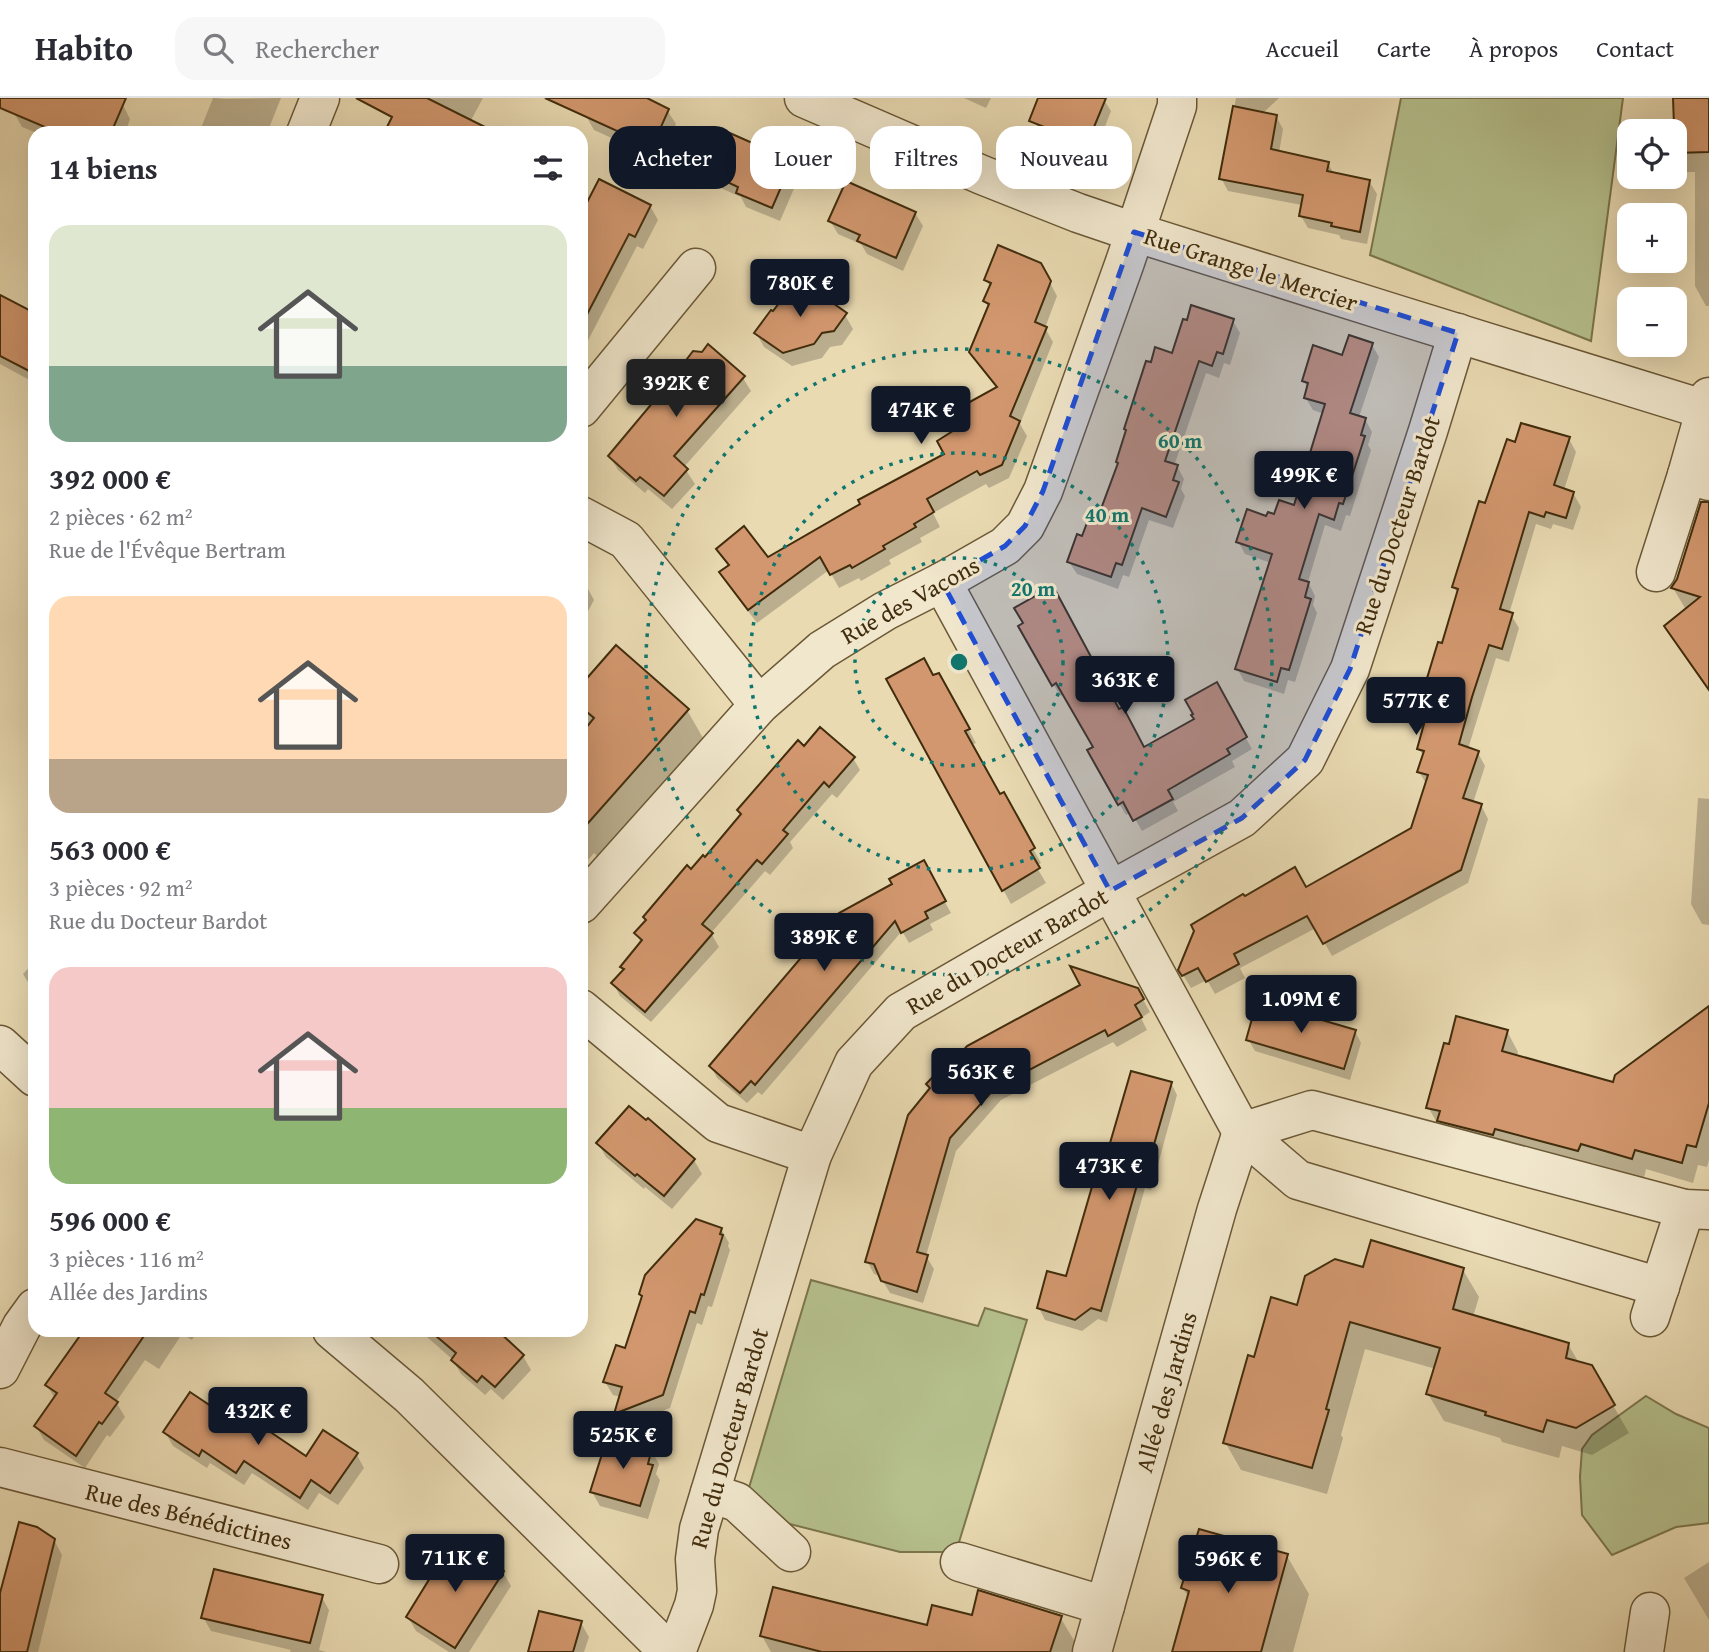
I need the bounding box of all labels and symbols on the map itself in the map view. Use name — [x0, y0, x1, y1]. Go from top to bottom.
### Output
street label: Rue Grange le Mercier — [1140, 218, 1362, 320]
pin: 780K € — [743, 260, 857, 319]
pin: 392K € — [619, 360, 733, 419]
pin: 474K € — [864, 386, 978, 446]
street label: Rue du Docteur Bardot — [1345, 411, 1449, 639]
text: 60 m — [1158, 425, 1202, 456]
pin: 499K € — [1247, 452, 1361, 511]
text: 40 m — [1085, 499, 1129, 530]
street label: Rue des Vacons — [834, 547, 986, 653]
text: 20 m — [1011, 573, 1055, 604]
centre of rings — [947, 650, 971, 674]
pin: 363K € — [1068, 656, 1182, 716]
pin: 577K € — [1359, 678, 1473, 737]
street label: Rue du Docteur Bardot — [900, 879, 1115, 1023]
pin: 389K € — [767, 914, 881, 973]
pin: 1.09M € — [1236, 976, 1366, 1035]
pin: 563K € — [924, 1048, 1038, 1108]
pin: 473K € — [1052, 1142, 1166, 1202]
street label: Allée des Jardins — [1126, 1307, 1206, 1477]
street label: Rue du Docteur Bardot — [681, 1323, 777, 1552]
pin: 432K € — [201, 1388, 315, 1447]
pin: 525K € — [566, 1412, 680, 1471]
street label: Rue des Bénédictines — [82, 1473, 296, 1559]
pin: 711K € — [398, 1534, 512, 1594]
pin: 596K € — [1171, 1536, 1285, 1595]

